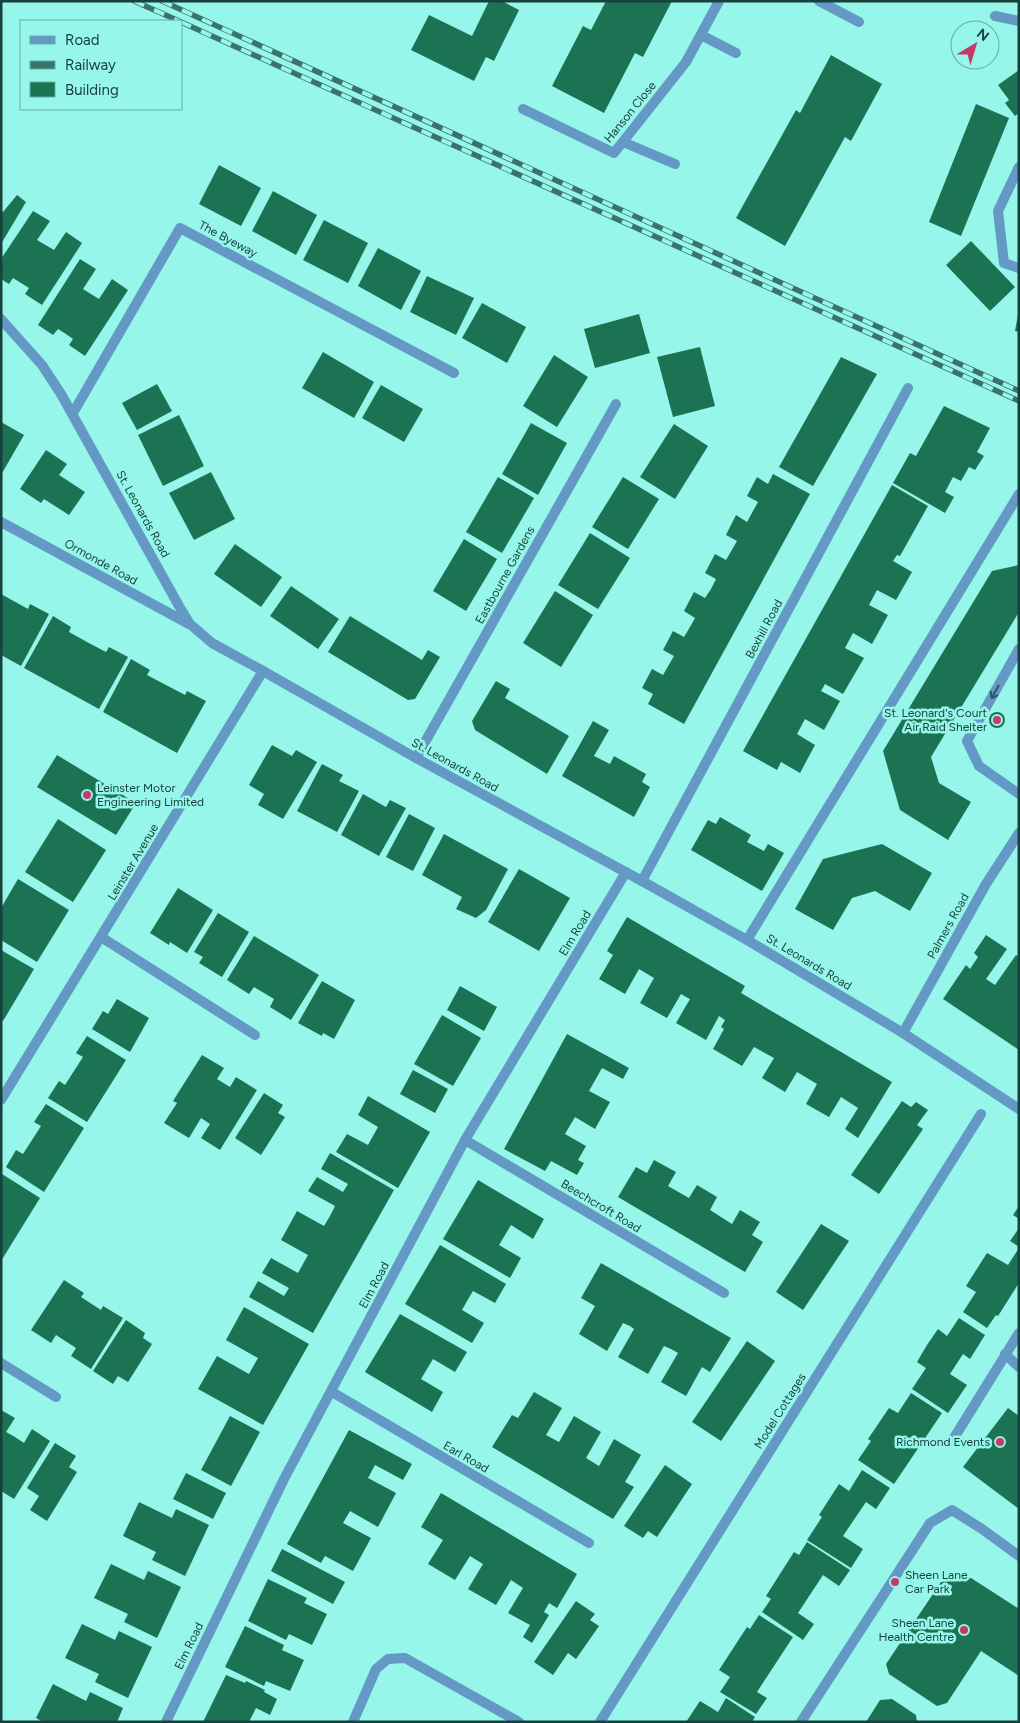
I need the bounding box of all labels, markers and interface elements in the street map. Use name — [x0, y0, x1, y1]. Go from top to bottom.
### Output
legend — [20, 20, 182, 110]
north arrow — [950, 20, 1000, 70]
text: N — [973, 25, 992, 45]
text: Road — [65, 31, 100, 49]
text: Railway — [65, 56, 116, 74]
street label: Hanson Close — [601, 78, 659, 145]
text: Building — [65, 81, 119, 99]
street label: The Byeway — [196, 218, 260, 261]
street label: St. Leonards Road — [113, 468, 173, 560]
street label: Eastbourne Gardens — [472, 523, 538, 626]
street label: Ormonde Road — [62, 536, 140, 588]
street label: Bexhill Road — [743, 597, 785, 661]
one-way arrow — [990, 684, 999, 699]
place label: St. Leonard's Court Air Raid Shelter — [884, 706, 987, 734]
marker: St. Leonard's Court Air Raid Shelter — [991, 714, 1003, 726]
street label: St. Leonards Road — [409, 735, 501, 795]
place label: Leinster Motor Engineering Limited — [97, 781, 204, 809]
marker: Leinster Motor Engineering Limited — [81, 789, 93, 801]
street label: Leinster Avenue — [105, 821, 162, 903]
street label: Palmers Road — [924, 891, 972, 961]
street label: Elm Road — [556, 908, 594, 958]
street label: St. Leonards Road — [764, 931, 854, 993]
street label: Beechcroft Road — [559, 1177, 643, 1235]
street label: Elm Road — [356, 1259, 392, 1311]
street label: Model Cottages — [751, 1370, 809, 1451]
place label: Richmond Events — [896, 1435, 990, 1449]
marker: Richmond Events — [994, 1436, 1006, 1448]
street label: Earl Road — [441, 1438, 491, 1476]
place label: Sheen Lane Car Park — [905, 1568, 968, 1596]
marker: Sheen Lane Car Park — [889, 1576, 901, 1588]
place label: Sheen Lane Health Centre — [878, 1616, 954, 1644]
street label: Elm Road — [172, 1620, 206, 1672]
marker: Sheen Lane Health Centre — [958, 1624, 970, 1636]

